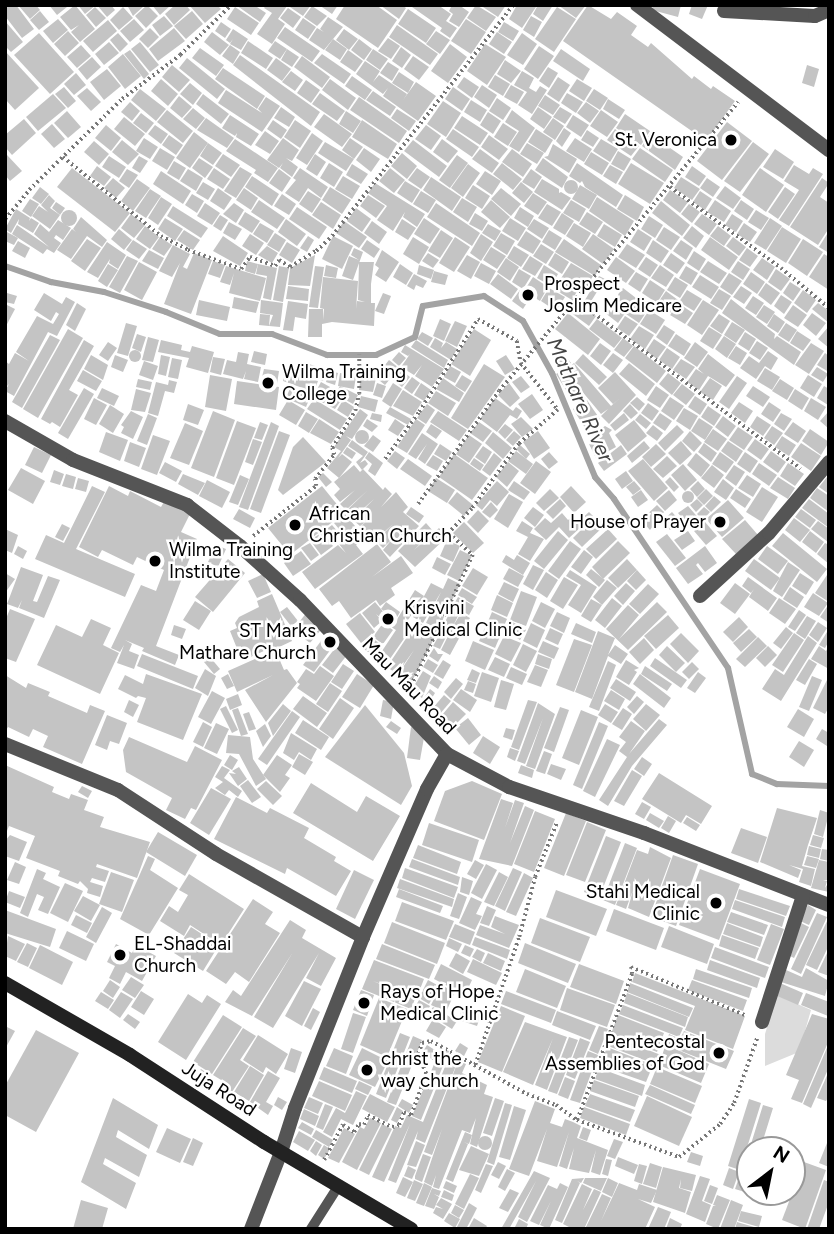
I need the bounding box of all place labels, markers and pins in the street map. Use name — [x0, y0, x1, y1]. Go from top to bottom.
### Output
place label: St. Veronica — [614, 129, 717, 151]
marker: St. Veronica — [723, 132, 739, 148]
place label: Prospect Joslim Medicare — [544, 273, 682, 317]
marker: Prospect Joslim Medicare — [518, 285, 538, 305]
place label: Wilma Training College — [282, 361, 406, 405]
marker: Wilma Training College — [260, 375, 276, 391]
place label: African Christian Church — [309, 503, 452, 547]
place label: House of Prayer — [570, 511, 706, 533]
marker: House of Prayer — [712, 514, 728, 530]
marker: African Christian Church — [287, 517, 303, 533]
place label: Wilma Training Institute — [169, 539, 293, 583]
marker: Wilma Training Institute — [147, 553, 163, 569]
place label: Krisvini Medical Clinic — [404, 597, 522, 641]
marker: Krisvini Medical Clinic — [378, 609, 398, 629]
place label: ST Marks Mathare Church — [179, 620, 316, 664]
marker: ST Marks Mathare Church — [322, 634, 338, 650]
place label: Stahi Medical Clinic — [586, 881, 700, 925]
marker: Stahi Medical Clinic — [706, 893, 726, 913]
place label: EL-Shaddai Church — [134, 933, 231, 977]
marker: EL-Shaddai Church — [112, 947, 128, 963]
place label: Rays of Hope Medical Clinic — [380, 981, 498, 1025]
marker: Rays of Hope Medical Clinic — [354, 993, 374, 1013]
place label: Pentecostal Assemblies of God — [545, 1031, 705, 1075]
marker: Pentecostal Assemblies of God — [711, 1045, 727, 1061]
place label: christ the way church — [381, 1048, 479, 1092]
marker: christ the way church — [359, 1062, 375, 1078]

